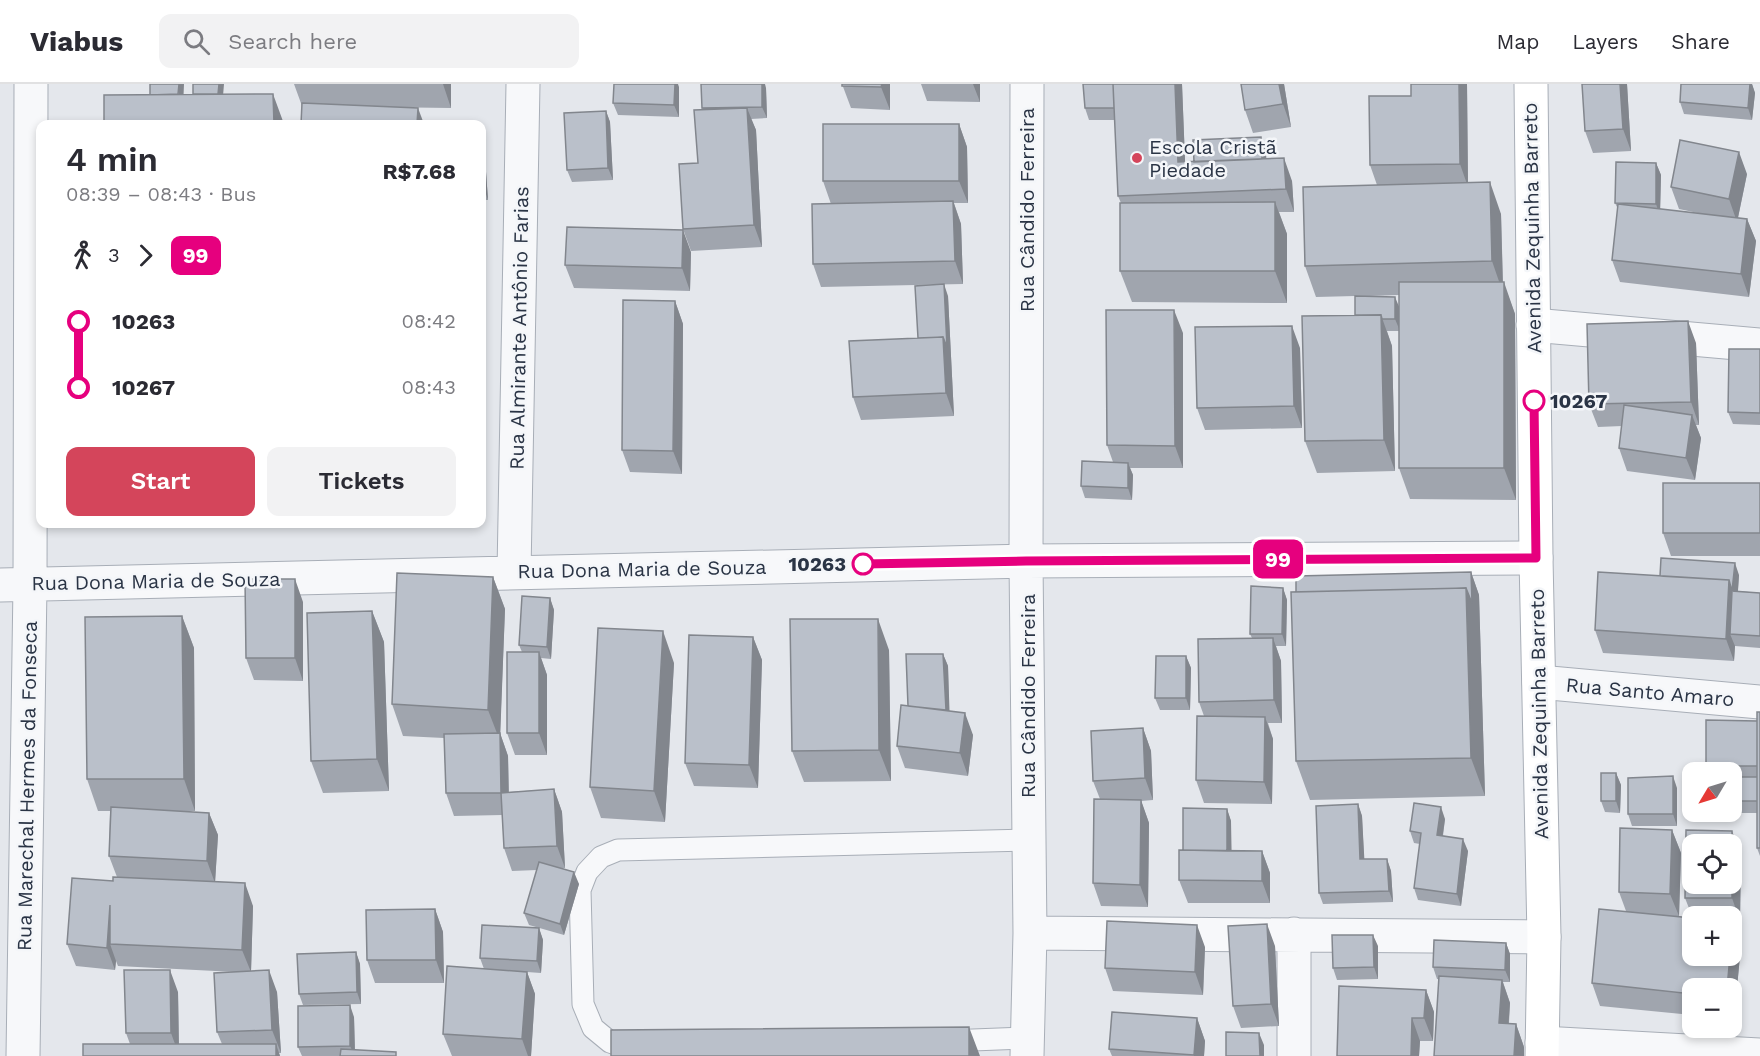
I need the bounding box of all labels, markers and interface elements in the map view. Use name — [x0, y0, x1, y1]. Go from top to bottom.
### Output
search box — [159, 14, 579, 68]
text: Viabus — [30, 25, 123, 58]
icon: search — [180, 25, 213, 58]
text: Search here — [228, 29, 357, 54]
text: Map — [1496, 29, 1539, 54]
text: Layers — [1572, 29, 1638, 54]
text: Share — [1671, 29, 1730, 54]
street label: Avenida Zequinha Barreto — [1518, 102, 1546, 354]
street label: Rua Cândido Ferreira — [1015, 108, 1039, 312]
place label: Escola Cristã Piedade — [1149, 135, 1277, 182]
text: 4 min — [66, 140, 158, 179]
marker: Escola Cristã Piedade — [1130, 151, 1144, 165]
text: R$7.68 — [382, 159, 456, 184]
text: 08:39 – 08:43 · Bus — [66, 182, 256, 206]
street label: Rua Almirante Antônio Farias — [505, 186, 533, 470]
icon: walk — [66, 239, 99, 272]
icon: forward — [129, 239, 162, 272]
text: 3 — [108, 243, 120, 267]
text: 99 — [183, 243, 209, 268]
text: 10263 — [112, 309, 175, 334]
text: 08:42 — [401, 309, 456, 333]
text: 10267 — [112, 375, 175, 400]
text: 08:43 — [401, 375, 456, 399]
place label: 10267 — [1550, 389, 1607, 413]
marker: 10267 — [1523, 390, 1545, 412]
button: Start — [66, 447, 255, 516]
button: Tickets — [267, 447, 456, 516]
line badge: 99 — [1251, 540, 1305, 578]
text: 99 — [1265, 547, 1291, 572]
place label: 10263 — [788, 552, 846, 576]
marker: 10263 — [852, 553, 874, 575]
street label: Rua Dona Maria de Souza — [517, 555, 767, 583]
street label: Rua Dona Maria de Souza — [31, 567, 281, 595]
street label: Avenida Zequinha Barreto — [1525, 588, 1553, 840]
street label: Rua Cândido Ferreira — [1016, 594, 1040, 798]
street label: Rua Marechal Hermes da Fonseca — [12, 621, 42, 951]
street label: Rua Santo Amaro — [1565, 673, 1735, 711]
north arrow — [1682, 762, 1742, 822]
map controls — [1682, 762, 1742, 1038]
button: locate — [1682, 834, 1742, 894]
button: + — [1682, 906, 1742, 966]
button: − — [1682, 978, 1742, 1038]

